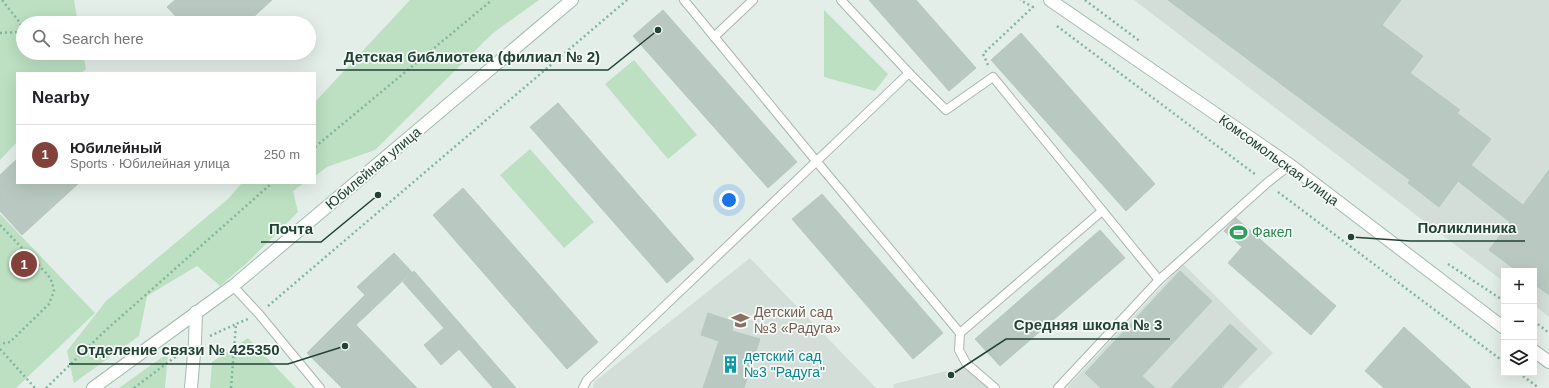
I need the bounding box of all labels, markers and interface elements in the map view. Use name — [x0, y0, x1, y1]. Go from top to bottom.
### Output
search box — [16, 16, 316, 60]
icon: search — [30, 27, 52, 49]
text: Search here — [62, 30, 144, 47]
callout: Детская библиотека (филиал № 2) — [336, 43, 608, 70]
text: Детская библиотека (филиал № 2) — [344, 48, 600, 65]
text: Nearby — [32, 88, 90, 107]
street label: Комсомольская улица — [1216, 111, 1342, 209]
street label: Юбилейная улица — [322, 123, 424, 212]
text: Юбилейный — [70, 139, 162, 156]
text: 1 — [41, 147, 49, 162]
text: 250 m — [264, 147, 300, 162]
text: Sports · Юбилейная улица — [70, 156, 230, 171]
your location — [719, 190, 739, 210]
callout: Поликлиника — [1410, 214, 1525, 241]
callout: Почта — [261, 215, 321, 242]
text: Поликлиника — [1418, 219, 1517, 236]
text: Почта — [269, 220, 314, 237]
sports icon: Факел — [1229, 222, 1249, 242]
place label: Факел — [1252, 224, 1292, 240]
pin: 1 — [11, 249, 37, 279]
map controls — [1501, 268, 1537, 376]
button: + — [1501, 268, 1537, 304]
place label: Детский сад №3 «Радуга» — [754, 304, 841, 336]
button: − — [1501, 304, 1537, 340]
school or university icon: Детский сад №3 «Радуга» — [731, 310, 751, 330]
callout: Средняя школа № 3 — [1006, 312, 1170, 339]
text: Средняя школа № 3 — [1014, 316, 1162, 333]
callout: Отделение связи № 425350 — [69, 337, 288, 364]
button: layers — [1501, 340, 1537, 376]
text: Отделение связи № 425350 — [76, 341, 280, 358]
place label: детский сад №3 "Радуга" — [744, 348, 825, 380]
building icon: детский сад №3 "Радуга" — [721, 354, 741, 374]

